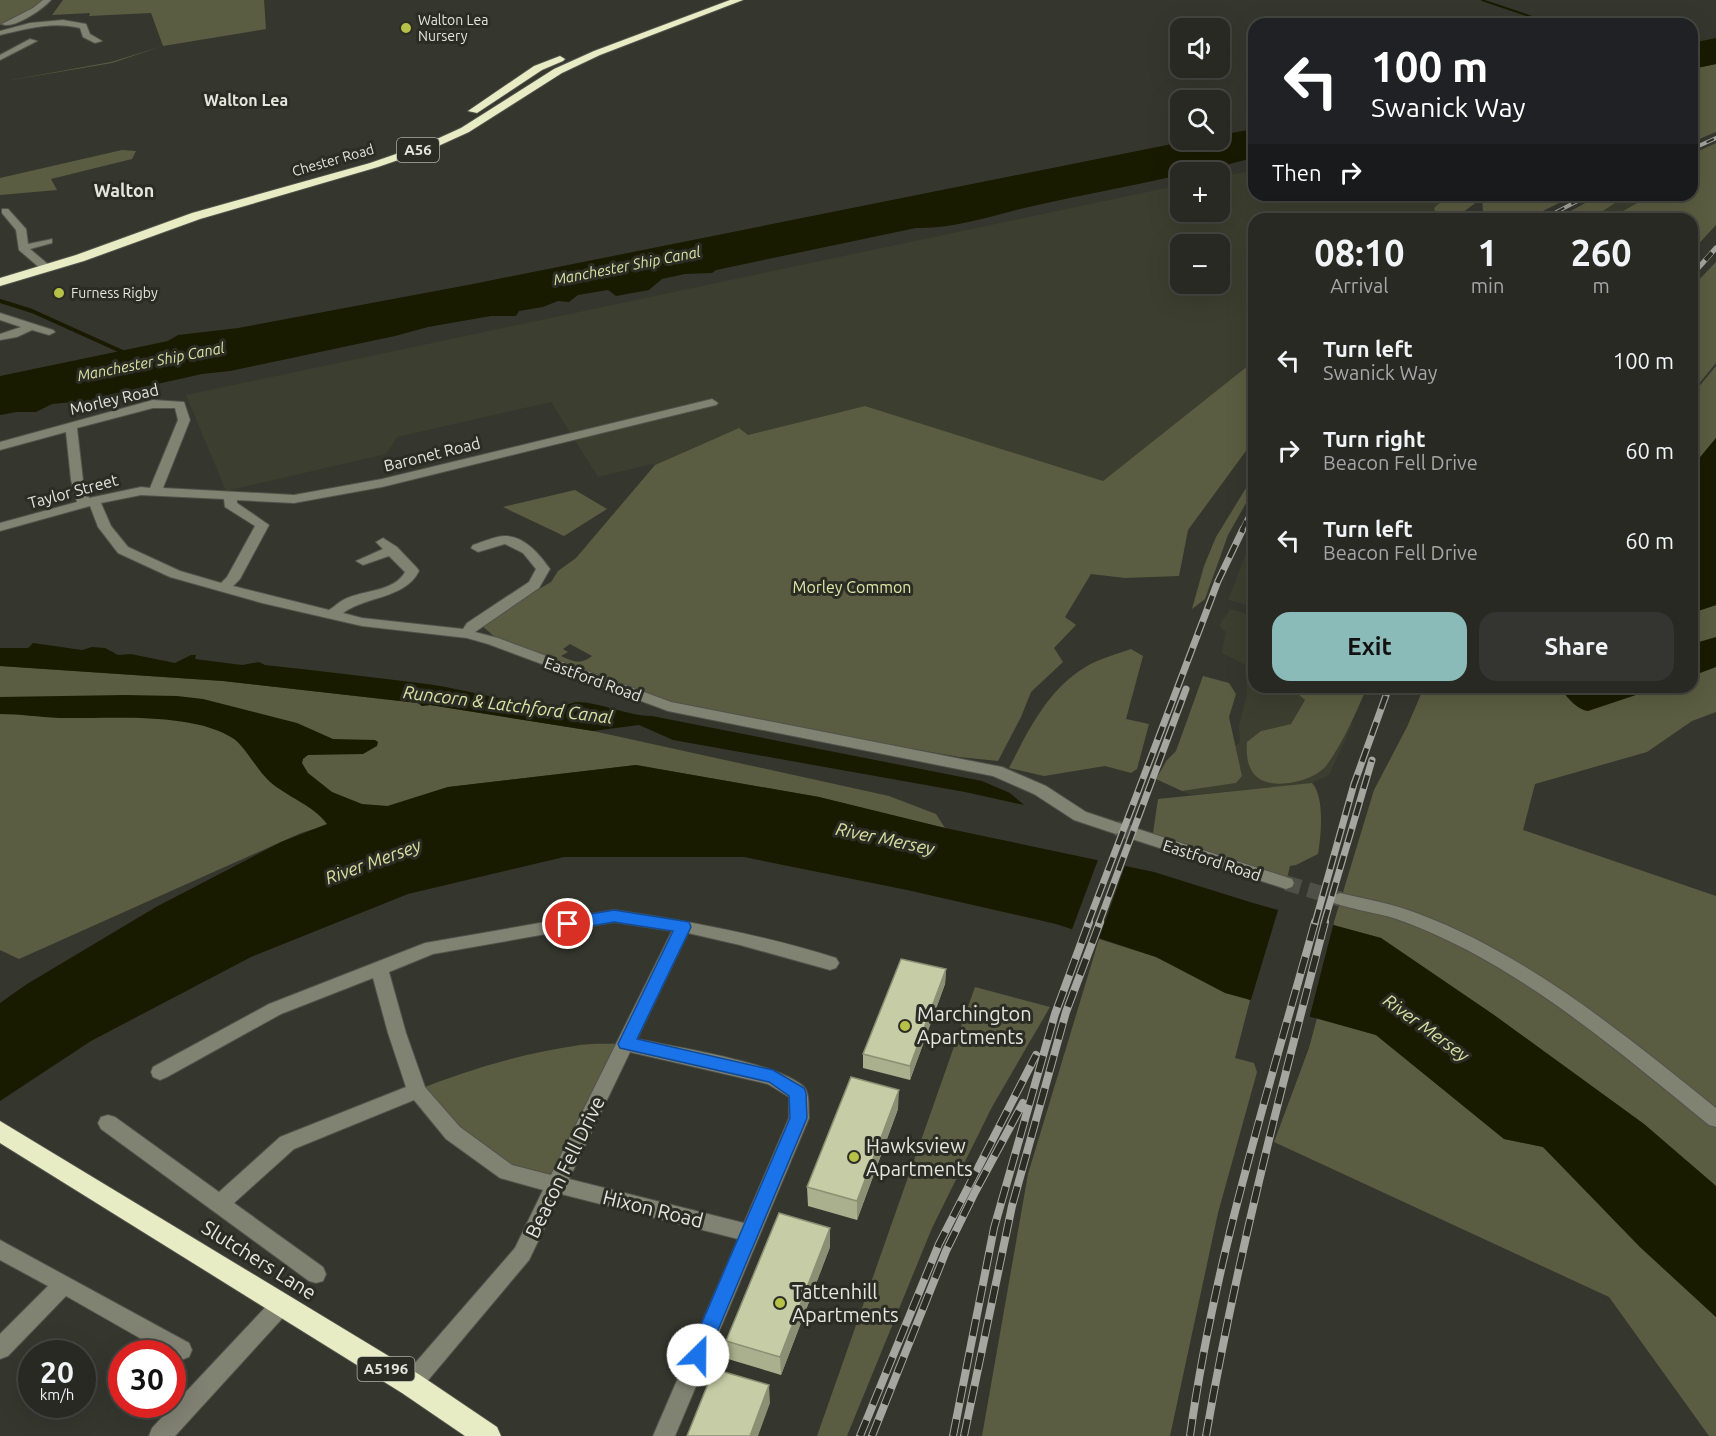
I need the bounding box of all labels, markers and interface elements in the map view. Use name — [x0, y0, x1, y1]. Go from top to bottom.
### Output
place label: Walton Lea Nursery — [418, 12, 488, 44]
map controls — [1170, 18, 1230, 294]
button: sound — [1170, 18, 1230, 78]
marker: Walton Lea Nursery — [399, 21, 413, 35]
icon: left — [1272, 42, 1350, 120]
text: 100 m — [1371, 43, 1488, 90]
button: search — [1170, 90, 1230, 150]
district label: Walton Lea — [204, 91, 288, 109]
text: Swanick Way — [1371, 92, 1526, 122]
road number: A56 — [397, 138, 439, 162]
street label: Chester Road — [290, 141, 376, 179]
icon: right — [1334, 156, 1367, 189]
text: Then — [1272, 160, 1322, 185]
button: + — [1170, 162, 1230, 222]
district label: Walton — [94, 180, 154, 200]
text: 08:10 — [1314, 232, 1404, 273]
text: 1 — [1477, 232, 1498, 273]
text: 260 — [1571, 232, 1632, 273]
button: − — [1170, 234, 1230, 294]
water label: Manchester Ship Canal — [552, 243, 703, 288]
text: Arrival — [1330, 274, 1389, 297]
text: min — [1471, 274, 1504, 297]
text: m — [1593, 274, 1610, 297]
place label: Furness Rigby — [71, 285, 158, 301]
marker: Furness Rigby — [52, 286, 66, 300]
text: Turn left — [1323, 336, 1413, 361]
water label: Manchester Ship Canal — [76, 339, 227, 384]
icon: left — [1272, 344, 1305, 377]
text: 100 m — [1613, 348, 1674, 373]
text: Swanick Way — [1323, 361, 1438, 384]
street label: Morley Road — [68, 380, 160, 418]
text: Turn right — [1323, 426, 1425, 451]
street label: Baronet Road — [382, 433, 482, 475]
icon: right — [1272, 434, 1305, 467]
text: 60 m — [1625, 438, 1674, 463]
text: Beacon Fell Drive — [1323, 451, 1478, 474]
street label: Taylor Street — [26, 470, 121, 512]
text: Turn left — [1323, 516, 1413, 541]
icon: left — [1272, 524, 1305, 557]
text: 60 m — [1625, 528, 1674, 553]
text: Beacon Fell Drive — [1323, 541, 1478, 564]
park label: Morley Common — [793, 578, 912, 596]
button: Exit — [1272, 612, 1467, 681]
button: Share — [1479, 612, 1674, 681]
street label: Eastford Road — [542, 653, 644, 705]
water label: Runcorn & Latchford Canal — [402, 681, 614, 728]
water label: River Mersey — [834, 818, 937, 858]
water label: River Mersey — [322, 834, 424, 888]
street label: Eastford Road — [1161, 836, 1263, 884]
pin — [542, 898, 593, 949]
icon: arrive — [551, 907, 584, 940]
water label: River Mersey — [1380, 990, 1474, 1065]
place label: Marchington Apartments — [917, 1002, 1032, 1048]
marker: Marchington Apartments — [898, 1019, 912, 1033]
street label: Beacon Fell Drive — [520, 1092, 609, 1241]
place label: Hawksview Apartments — [866, 1134, 973, 1180]
marker: Hawksview Apartments — [847, 1150, 861, 1164]
street label: Hixon Road — [601, 1185, 706, 1232]
street label: Slutchers Lane — [198, 1215, 321, 1304]
place label: Tattenhill Apartments — [792, 1280, 899, 1326]
marker: Tattenhill Apartments — [773, 1296, 787, 1310]
position arrow — [666, 1323, 730, 1387]
speed limit sign: 30 — [108, 1340, 186, 1418]
text: 20 — [40, 1355, 74, 1389]
road number: A5196 — [358, 1357, 414, 1381]
text: km/h — [40, 1386, 74, 1403]

